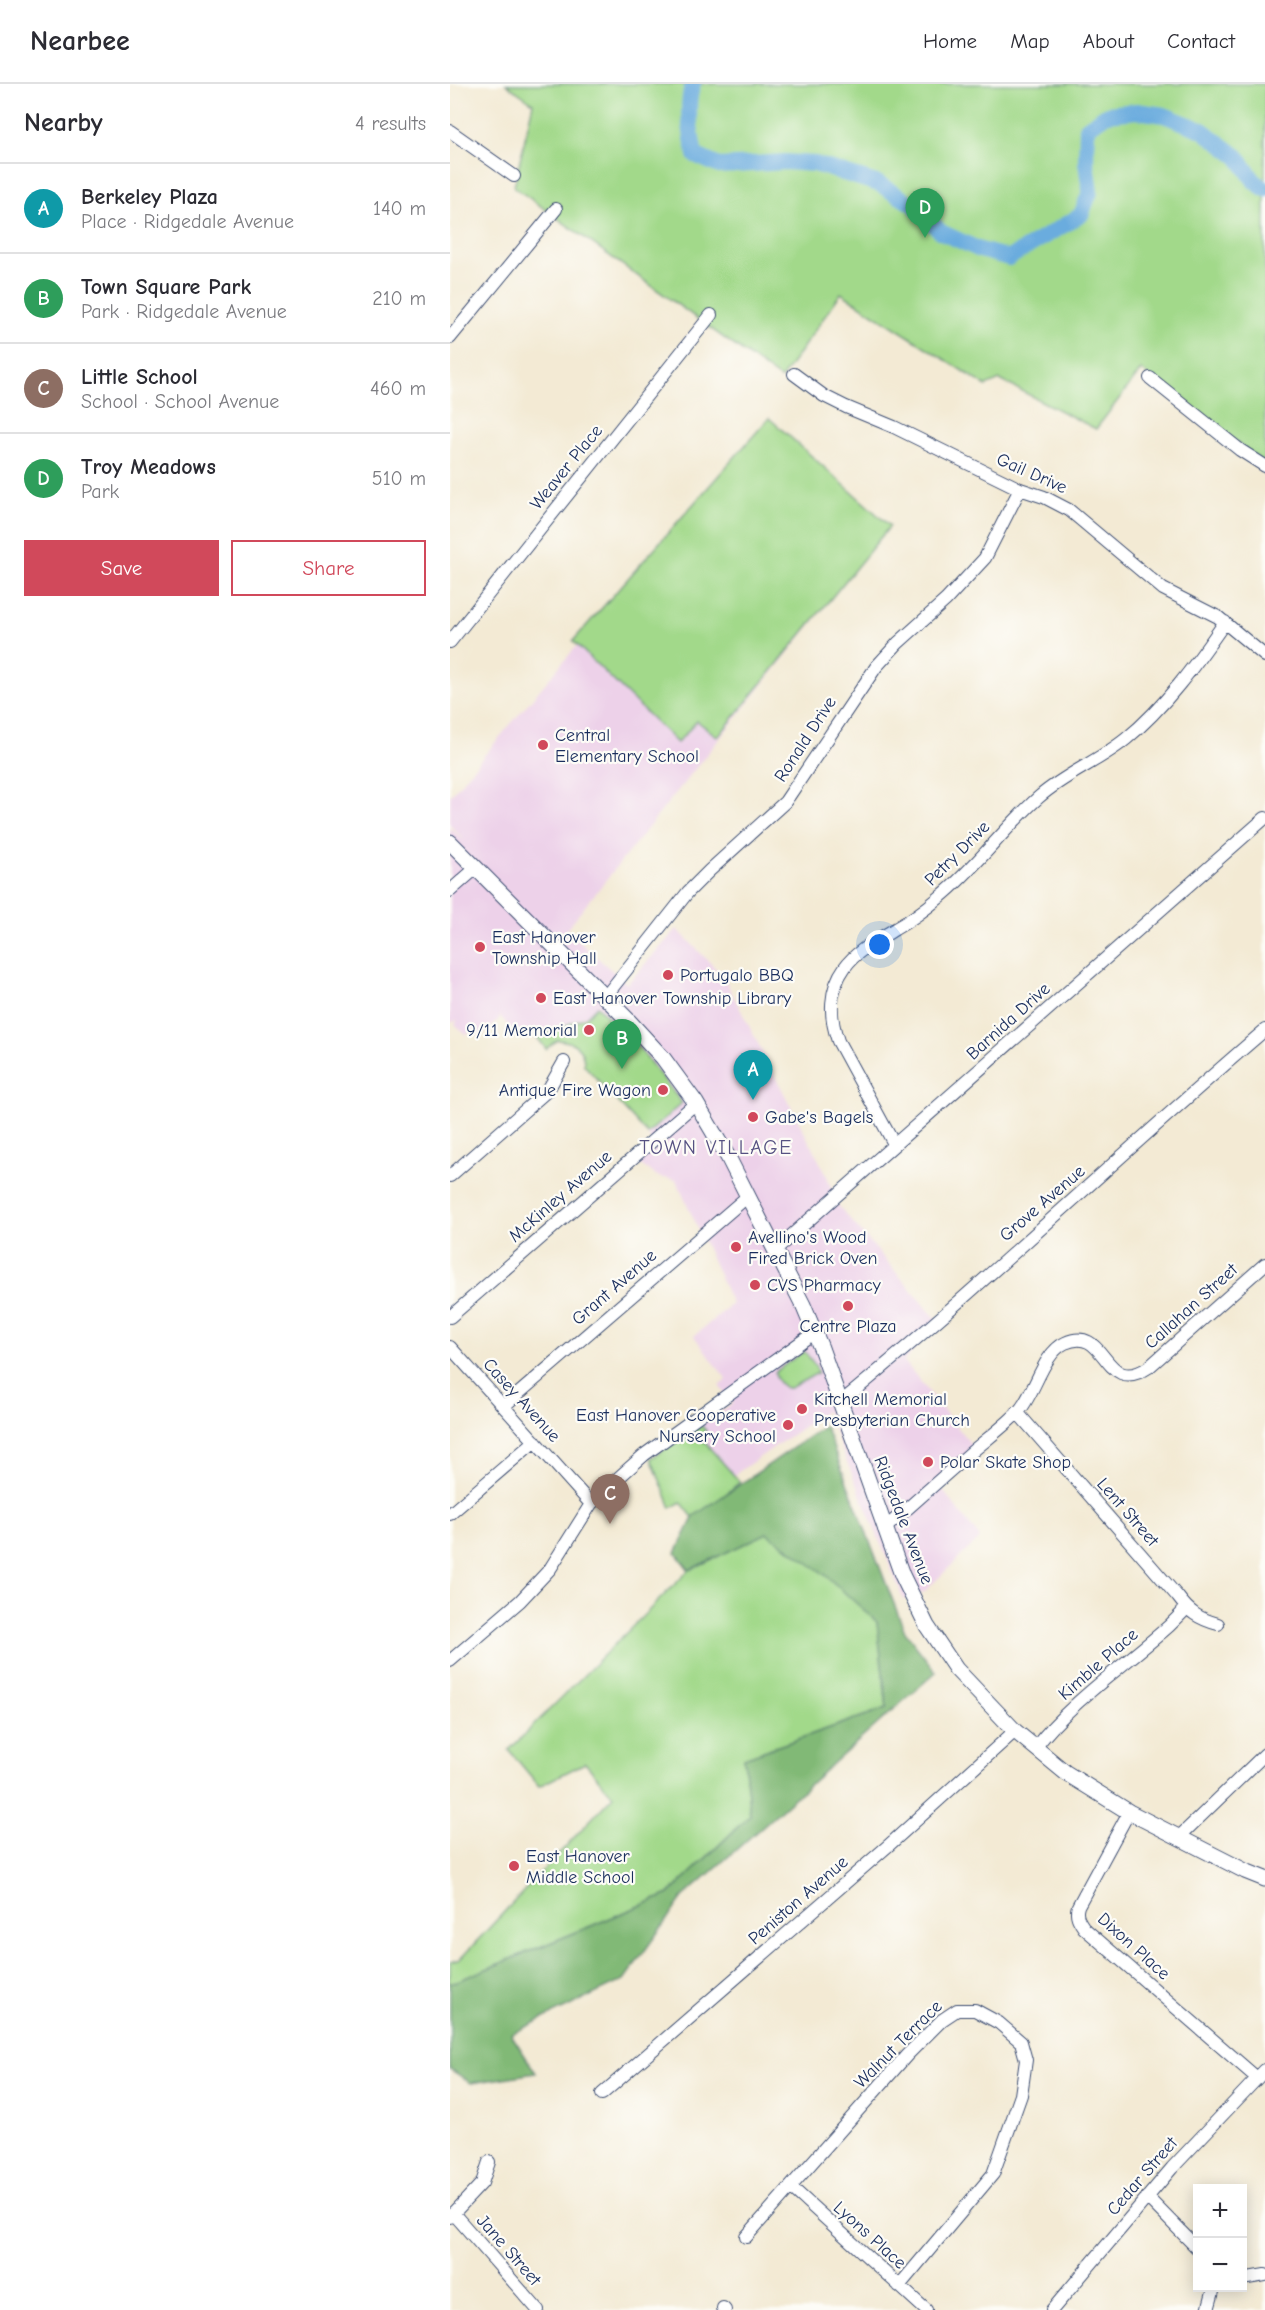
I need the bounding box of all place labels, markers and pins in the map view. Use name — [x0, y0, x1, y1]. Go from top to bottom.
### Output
pin: D — [906, 188, 944, 238]
place label: Central Elementary School — [555, 725, 699, 767]
marker: Central Elementary School — [536, 738, 550, 752]
place label: East Hanover Township Hall — [492, 927, 597, 969]
marker: East Hanover Township Hall — [473, 940, 487, 954]
place label: Portugalo BBQ — [680, 965, 794, 986]
marker: Portugalo BBQ — [661, 968, 675, 982]
place label: East Hanover Township Library — [553, 988, 792, 1009]
marker: East Hanover Township Library — [534, 991, 548, 1005]
place label: 9/11 Memorial — [466, 1020, 577, 1041]
pin: B — [602, 1020, 642, 1069]
marker: 9/11 Memorial — [582, 1023, 596, 1037]
pin: A — [734, 1050, 772, 1100]
place label: Antique Fire Wagon — [499, 1080, 651, 1101]
marker: Antique Fire Wagon — [656, 1083, 670, 1097]
place label: Gabe's Bagels — [765, 1107, 873, 1128]
marker: Gabe's Bagels — [746, 1110, 760, 1124]
place label: Avellino's Wood Fired Brick Oven — [748, 1227, 877, 1269]
marker: Avellino's Wood Fired Brick Oven — [729, 1240, 743, 1254]
place label: CVS Pharmacy — [767, 1275, 882, 1296]
marker: CVS Pharmacy — [748, 1278, 762, 1292]
marker: Centre Plaza — [841, 1299, 855, 1313]
place label: Centre Plaza — [799, 1316, 897, 1337]
place label: Kitchell Memorial Presbyterian Church — [814, 1389, 970, 1431]
marker: Kitchell Memorial Presbyterian Church — [795, 1402, 809, 1416]
place label: East Hanover Cooperative Nursery School — [576, 1405, 776, 1447]
marker: East Hanover Cooperative Nursery School — [781, 1418, 795, 1432]
place label: Polar Skate Shop — [940, 1452, 1071, 1473]
marker: Polar Skate Shop — [921, 1455, 935, 1469]
pin: C — [590, 1474, 630, 1524]
place label: East Hanover Middle School — [526, 1846, 634, 1888]
marker: East Hanover Middle School — [507, 1859, 521, 1873]

